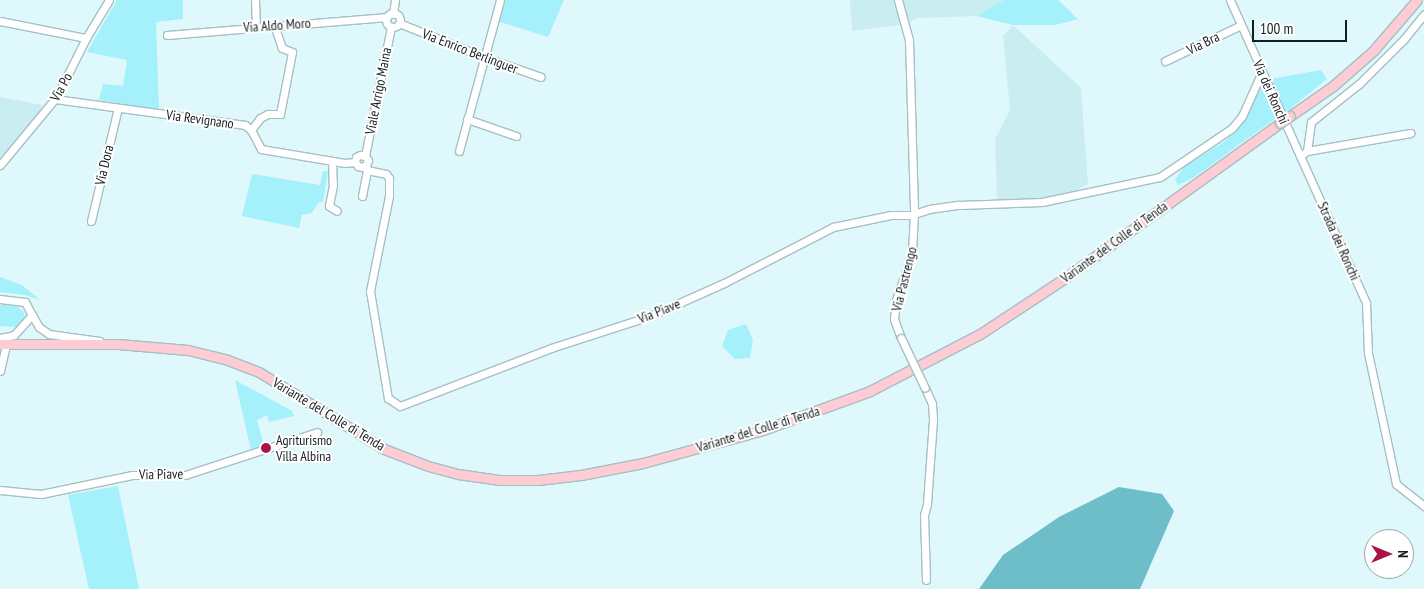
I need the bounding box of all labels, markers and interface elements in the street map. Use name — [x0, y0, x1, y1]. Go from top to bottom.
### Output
scale bar — [1254, 10, 1349, 42]
street label: Via Aldo Moro — [243, 14, 311, 36]
text: 100 m — [1260, 19, 1293, 38]
street label: Via Enrico Berlinguer — [420, 25, 520, 77]
street label: Via Bra — [1184, 28, 1222, 58]
street label: Viale Arrigo Maina — [361, 46, 395, 136]
street label: Via dei Ronchi — [1249, 57, 1293, 127]
street label: Via Po — [46, 70, 76, 104]
street label: Via Revignano — [165, 106, 235, 132]
street label: Via Dora — [91, 143, 117, 187]
street label: Variante del Colle di Tenda — [1057, 197, 1171, 287]
street label: Strada dei Ronchi — [1314, 199, 1364, 283]
street label: Via Pastrengo — [888, 245, 920, 313]
street label: Via Piave — [635, 295, 683, 327]
street label: Variante del Colle di Tenda — [270, 374, 388, 454]
street label: Variante del Colle di Tenda — [694, 402, 822, 456]
place label: Agriturismo Villa Albina — [276, 432, 332, 464]
marker: Agriturismo Villa Albina — [260, 442, 272, 454]
street label: Via Piave — [139, 465, 183, 483]
north arrow — [1364, 529, 1414, 579]
text: N — [1394, 550, 1412, 558]

